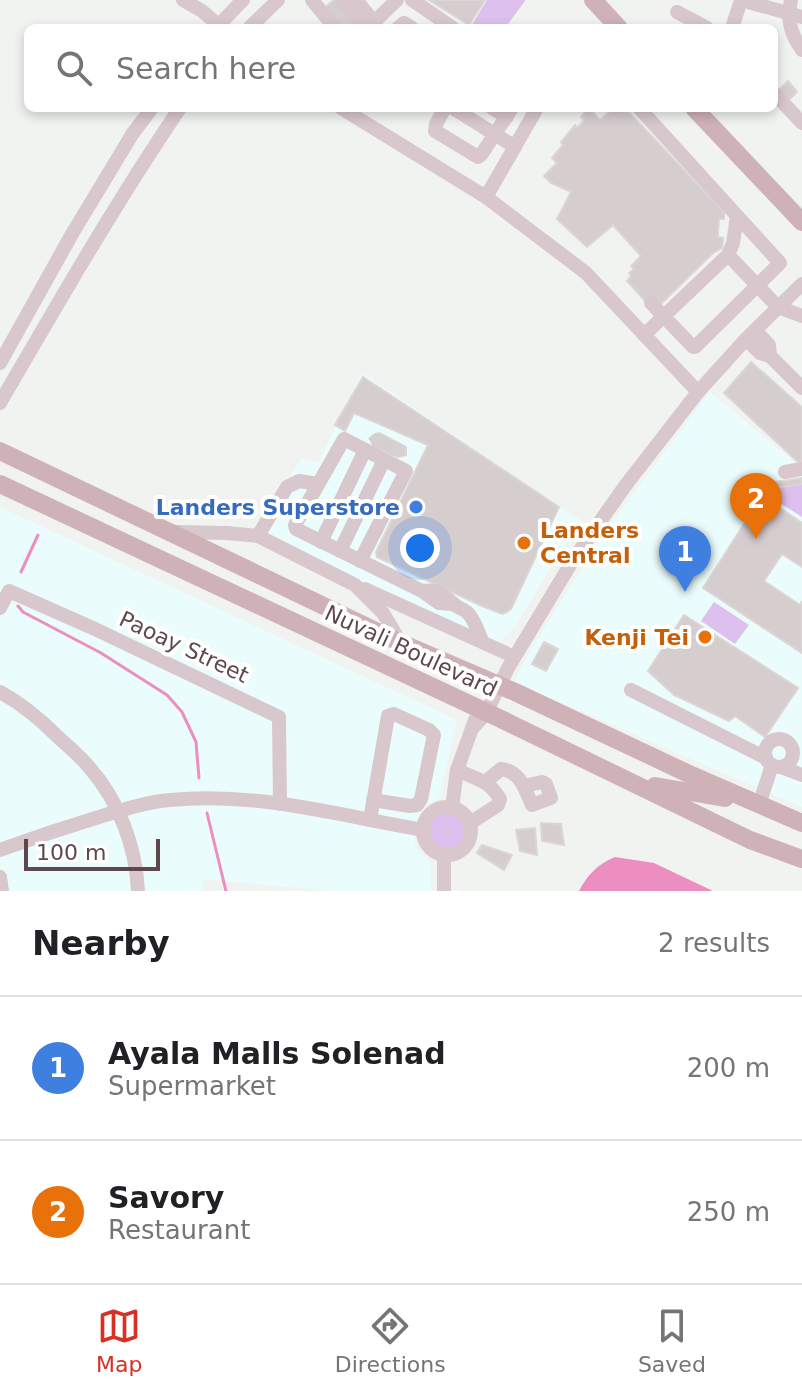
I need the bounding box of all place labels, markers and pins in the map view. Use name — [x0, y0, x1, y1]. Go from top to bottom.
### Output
pin: 2 — [730, 473, 782, 539]
place label: Landers Superstore — [156, 495, 400, 520]
marker: Landers Superstore — [407, 498, 425, 516]
place label: Landers Central — [540, 518, 639, 568]
pin: 1 — [659, 526, 711, 592]
marker: Landers Central — [515, 534, 533, 552]
place label: Kenji Tei — [584, 625, 689, 650]
marker: Kenji Tei — [696, 628, 714, 646]

